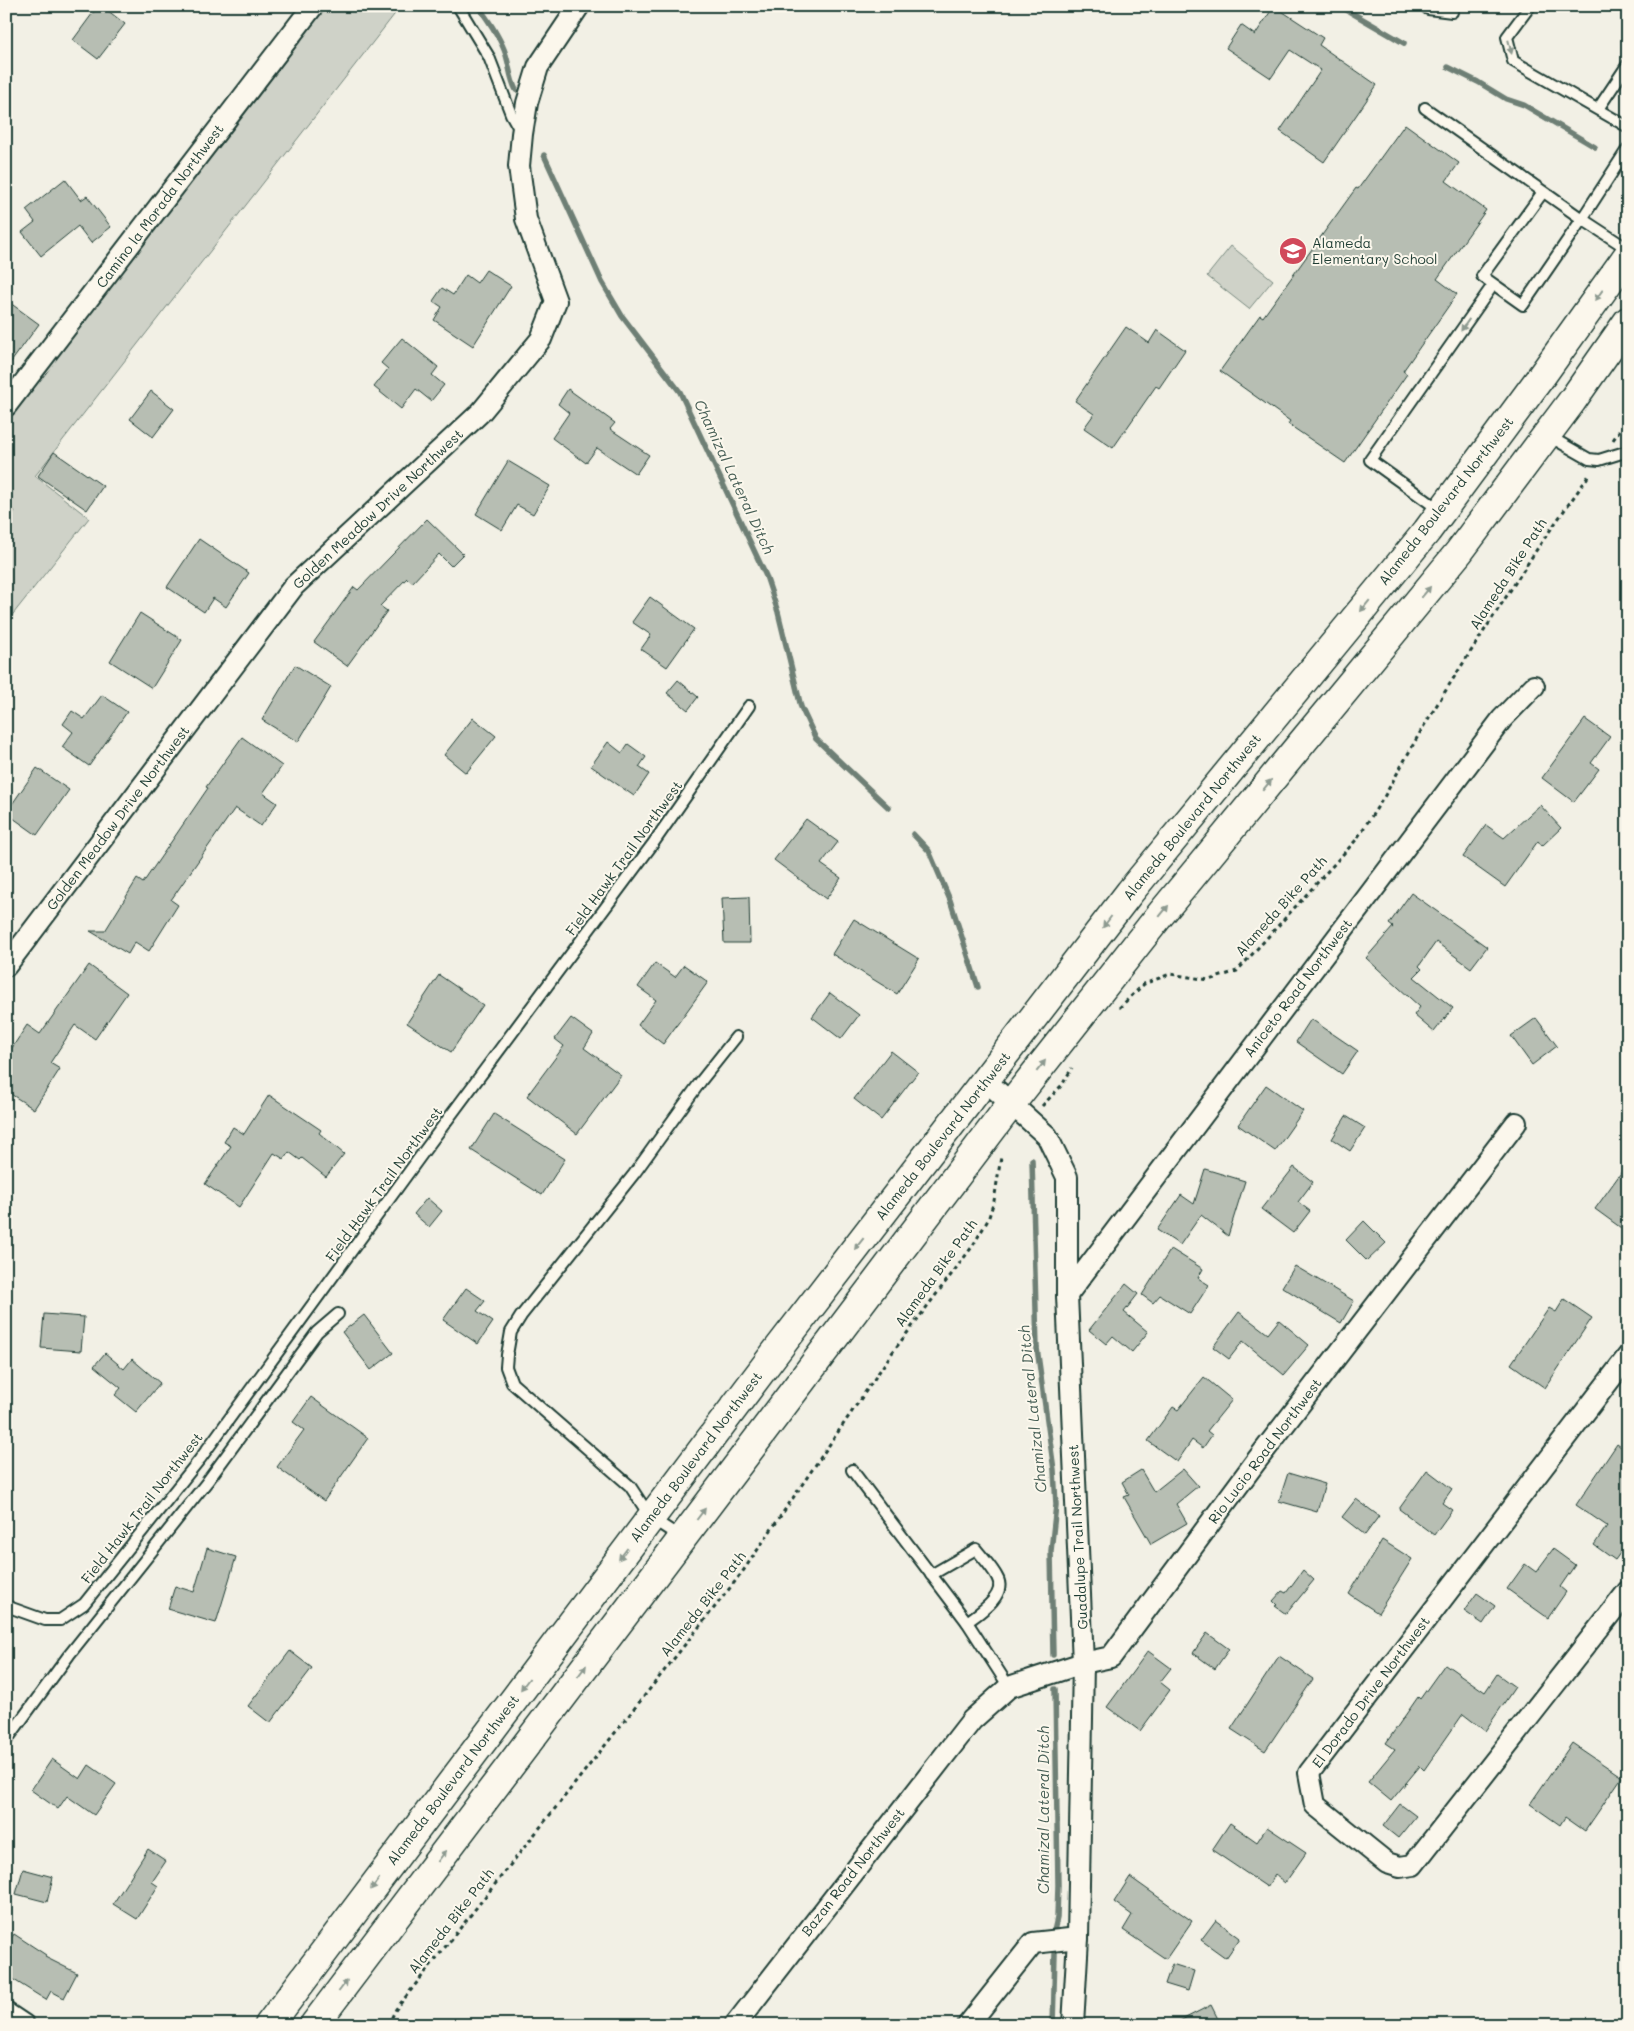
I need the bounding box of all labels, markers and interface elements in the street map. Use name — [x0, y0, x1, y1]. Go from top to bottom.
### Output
one-way arrow — [1506, 40, 1514, 55]
street label: Camino la Morada Northwest — [92, 120, 228, 292]
place label: Alameda Elementary School — [1312, 233, 1438, 268]
school or university icon: Alameda Elementary School — [1278, 236, 1308, 266]
one-way arrow — [1594, 288, 1605, 301]
one-way arrow — [1460, 318, 1470, 332]
water label: Chamizal Lateral Ditch — [690, 396, 780, 557]
street label: Alameda Boulevard Northwest — [1374, 412, 1518, 589]
street label: Golden Meadow Drive Northwest — [288, 424, 467, 593]
street label: Alameda Bike Path — [1465, 514, 1551, 633]
one-way arrow — [1420, 586, 1431, 599]
one-way arrow — [1359, 600, 1370, 613]
street label: Golden Meadow Drive Northwest — [42, 721, 193, 914]
street label: Alameda Boulevard Northwest — [1118, 729, 1265, 904]
street label: Field Hawk Trail Northwest — [561, 776, 686, 939]
one-way arrow — [1261, 779, 1272, 791]
street label: Alameda Bike Path — [1231, 851, 1331, 960]
one-way arrow — [1158, 904, 1169, 917]
street label: Aniceto Road Northwest — [1239, 914, 1356, 1061]
one-way arrow — [1102, 915, 1112, 929]
street label: Alameda Boulevard Northwest — [871, 1047, 1015, 1224]
one-way arrow — [1036, 1059, 1047, 1072]
street label: Field Hawk Trail Northwest — [321, 1102, 446, 1265]
street label: Alameda Bike Path — [890, 1215, 981, 1330]
one-way arrow — [854, 1237, 865, 1250]
water label: Chamizal Lateral Ditch — [1013, 1324, 1051, 1494]
street label: Alameda Boulevard Northwest — [625, 1367, 766, 1546]
street label: Rio Lucio Road Northwest — [1203, 1374, 1326, 1527]
street label: Field Hawk Trail Northwest — [77, 1428, 207, 1587]
street label: Guadalupe Trail Northwest — [1063, 1444, 1092, 1630]
one-way arrow — [696, 1507, 706, 1521]
one-way arrow — [618, 1547, 628, 1561]
street label: Alameda Bike Path — [655, 1547, 750, 1660]
street label: El Dorado Drive Northwest — [1307, 1612, 1434, 1771]
one-way arrow — [577, 1664, 587, 1678]
one-way arrow — [520, 1677, 530, 1691]
street label: Alameda Boulevard Northwest — [382, 1690, 523, 1869]
water label: Chamizal Lateral Ditch — [1033, 1726, 1053, 1894]
street label: Bazan Road Northwest — [797, 1804, 909, 1940]
one-way arrow — [436, 1850, 447, 1863]
street label: Alameda Bike Path — [403, 1864, 498, 1977]
one-way arrow — [369, 1877, 380, 1890]
one-way arrow — [338, 1980, 349, 1993]

